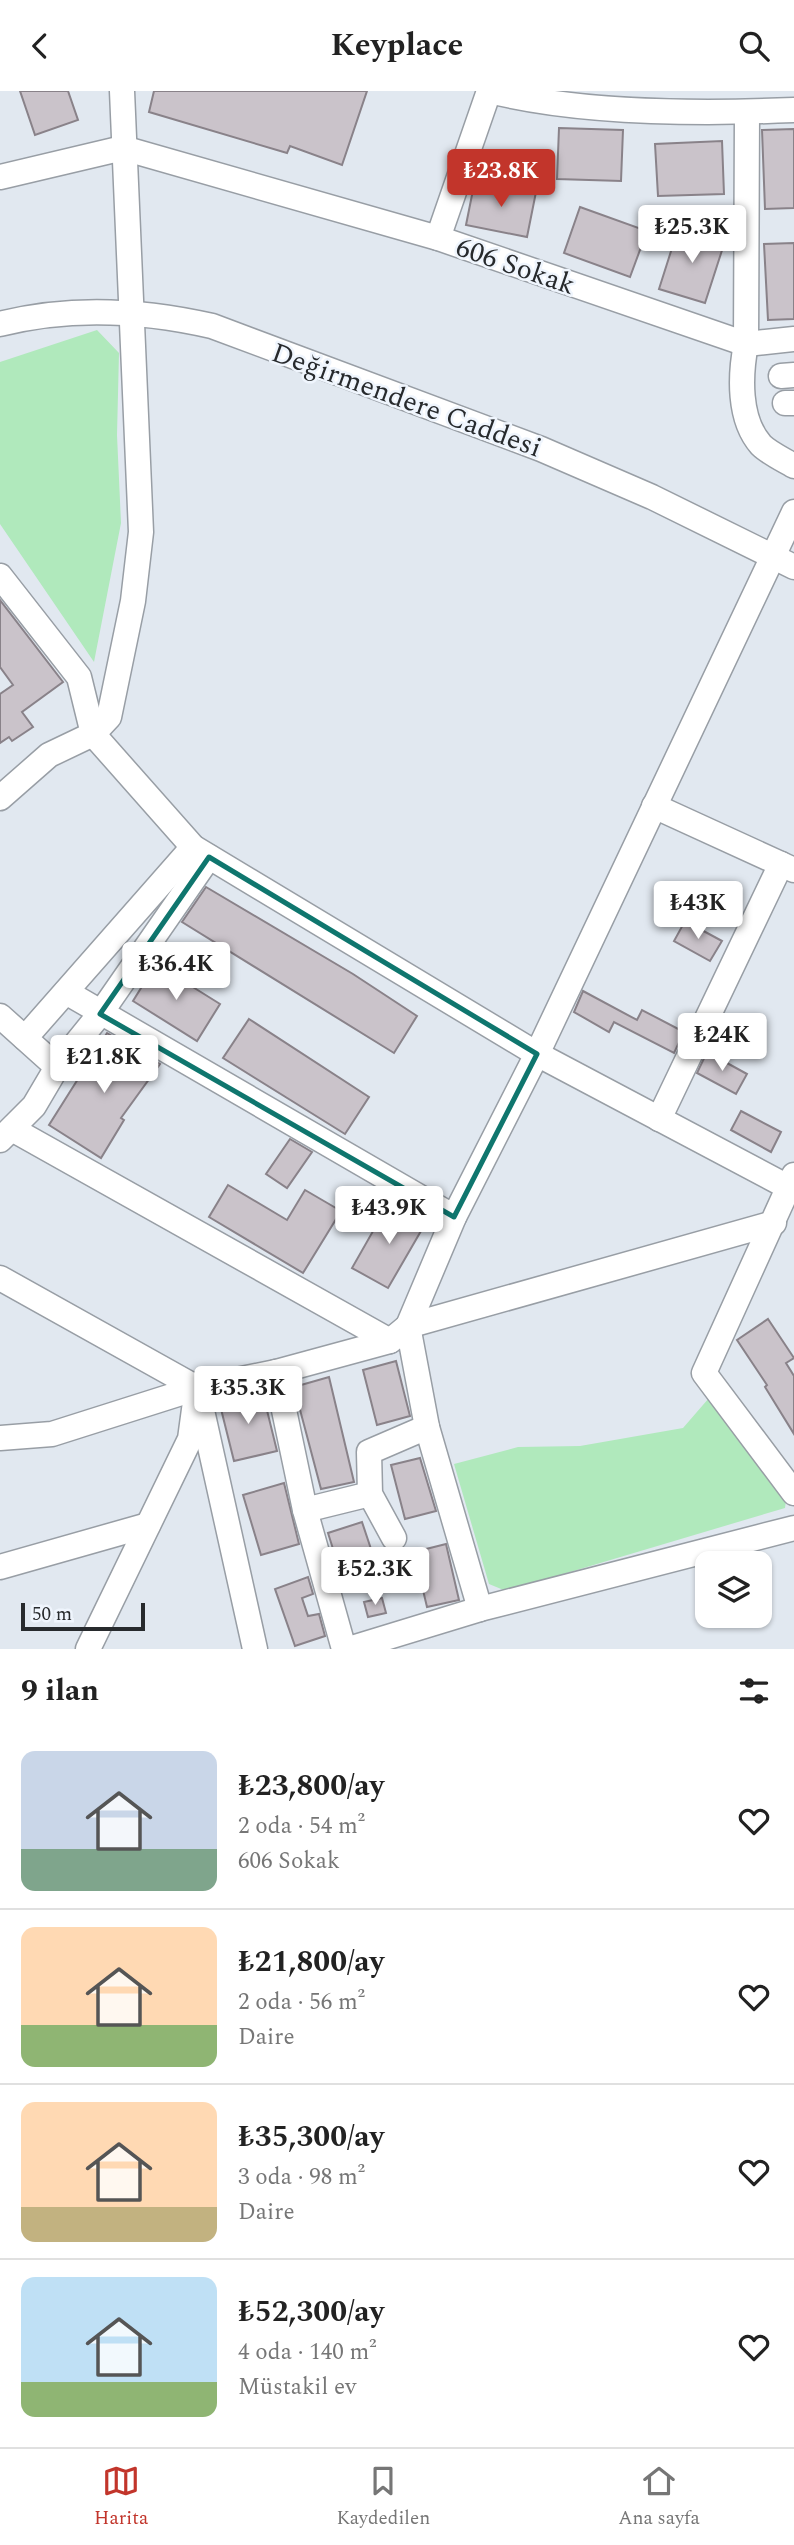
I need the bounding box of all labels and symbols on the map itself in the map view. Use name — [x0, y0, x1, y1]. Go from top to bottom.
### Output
pin: ₺23.8K — [444, 149, 558, 209]
pin: ₺25.3K — [635, 205, 749, 265]
street label: 606 Sokak — [450, 226, 581, 307]
street label: Değirmendere Caddesi — [265, 331, 548, 469]
pin: ₺43K — [657, 881, 739, 941]
pin: ₺36.4K — [119, 943, 233, 1002]
pin: ₺24K — [681, 1013, 763, 1073]
pin: ₺21.8K — [47, 1035, 161, 1095]
pin: ₺43.9K — [332, 1187, 446, 1246]
pin: ₺35.3K — [191, 1367, 305, 1426]
pin: ₺52.3K — [318, 1547, 432, 1607]
scale bar — [21, 1600, 145, 1632]

